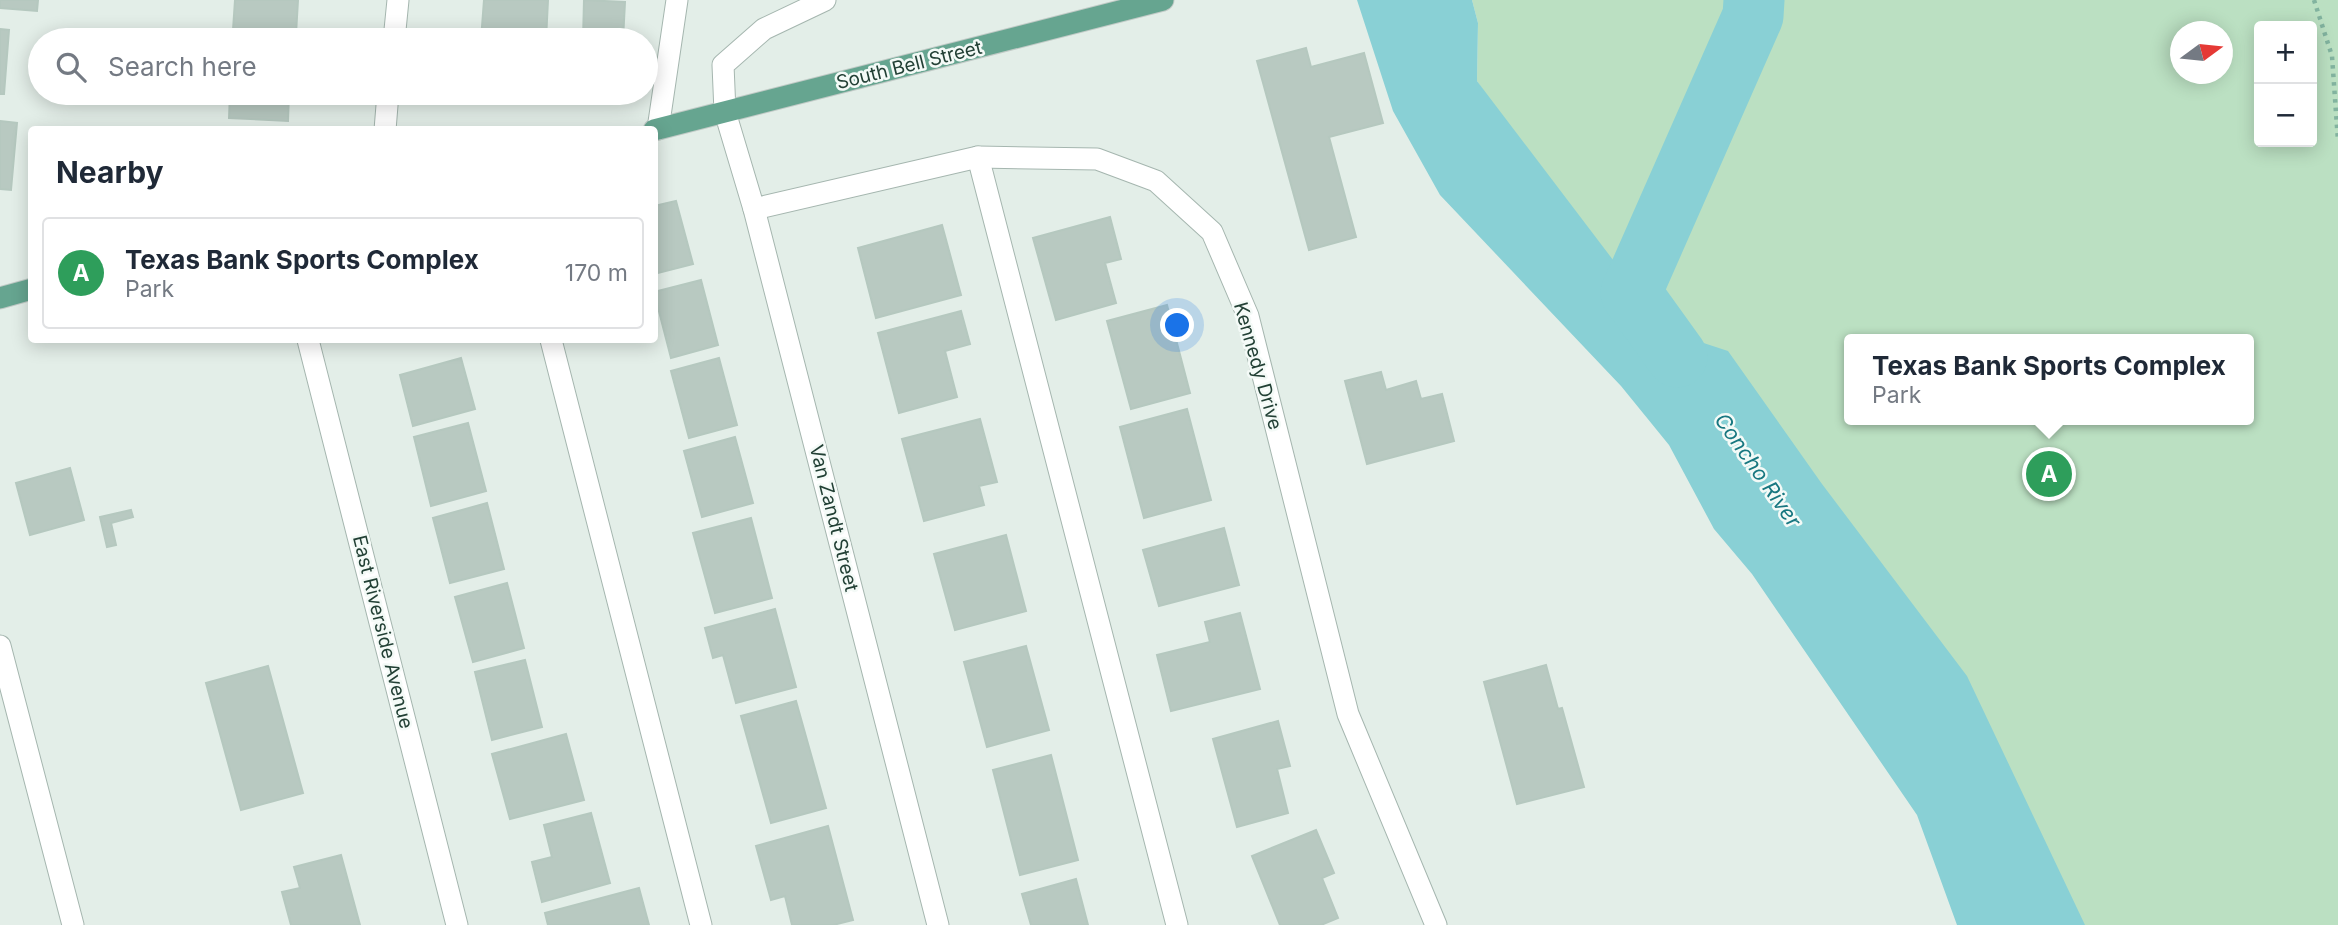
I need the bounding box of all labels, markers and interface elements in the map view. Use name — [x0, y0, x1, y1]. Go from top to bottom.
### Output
north arrow — [2170, 21, 2233, 84]
map controls — [2254, 21, 2317, 147]
button: + — [2254, 21, 2317, 84]
search box — [28, 28, 658, 105]
street label: South Bell Street — [834, 36, 984, 94]
icon: search — [52, 48, 90, 86]
text: Search here — [108, 51, 257, 82]
button: − — [2254, 84, 2317, 147]
text: Nearby — [56, 154, 164, 190]
text: Texas Bank Sports Complex — [125, 244, 479, 275]
text: A — [72, 259, 90, 287]
text: 170 m — [565, 259, 628, 287]
text: Park — [125, 275, 174, 303]
street label: Kennedy Drive — [1229, 300, 1287, 432]
your location — [1160, 308, 1194, 342]
popup — [1844, 334, 2254, 425]
text: Texas Bank Sports Complex — [1872, 350, 2226, 381]
text: Park — [1872, 381, 1921, 409]
water label: Concho River — [1710, 408, 1807, 533]
street label: Van Zandt Street — [805, 442, 863, 594]
pin: A — [2026, 448, 2072, 500]
street label: East Riverside Avenue — [348, 533, 418, 731]

